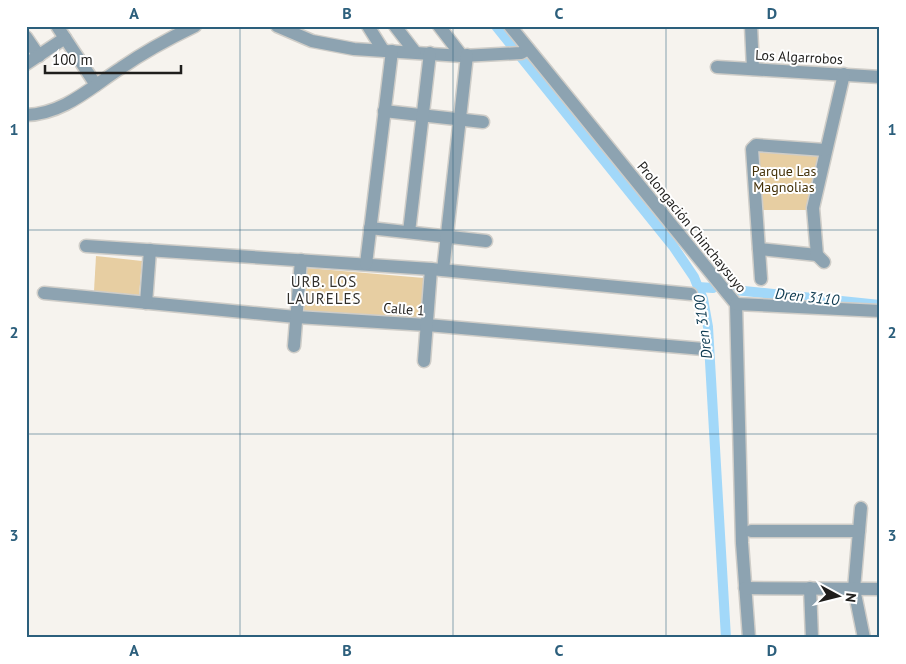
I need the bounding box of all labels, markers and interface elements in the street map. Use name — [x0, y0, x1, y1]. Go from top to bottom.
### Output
text: A — [129, 3, 139, 23]
text: B — [342, 3, 352, 23]
text: C — [555, 3, 564, 23]
text: D — [767, 3, 777, 23]
scale bar — [45, 42, 181, 74]
street label: Los Algarrobos — [755, 46, 843, 68]
text: 100 m — [52, 50, 93, 69]
text: 1 — [9, 119, 19, 139]
text: 1 — [887, 119, 897, 139]
street label: Prolongación Chinchaysuyo — [633, 158, 751, 296]
park label: Parque Las Magnolias — [752, 162, 816, 196]
district label: URB. LOS LAURELES — [286, 272, 362, 308]
water label: Dren 3110 — [774, 284, 841, 309]
water label: Dren 3100 — [689, 293, 716, 360]
street label: Calle 1 — [383, 299, 425, 319]
text: 2 — [9, 322, 19, 342]
text: 2 — [887, 322, 897, 342]
text: 3 — [9, 525, 19, 545]
text: 3 — [887, 525, 897, 545]
north arrow — [814, 572, 864, 622]
text: N — [841, 592, 860, 603]
text: A — [129, 640, 139, 660]
text: B — [342, 640, 352, 660]
text: C — [555, 640, 564, 660]
text: D — [767, 640, 777, 660]

